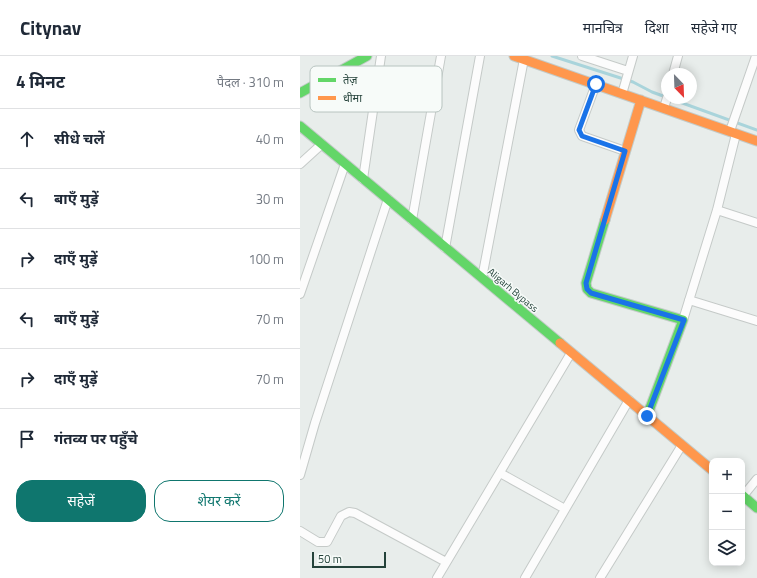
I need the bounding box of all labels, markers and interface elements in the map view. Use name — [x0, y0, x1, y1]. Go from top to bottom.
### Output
text: Citynav — [20, 13, 81, 42]
text: मानचित्र — [583, 17, 623, 38]
text: दिशा — [645, 17, 669, 38]
text: सहेजे गए — [691, 17, 737, 38]
legend — [310, 66, 442, 112]
north arrow — [661, 68, 697, 104]
text: 4 मिनट — [16, 69, 65, 95]
text: पैदल · 310 m — [217, 72, 284, 92]
text: तेज़ — [343, 72, 358, 88]
route start — [587, 75, 605, 93]
text: धीमा — [343, 90, 362, 106]
text: सीधे चलें — [54, 127, 105, 150]
icon: ahead — [16, 128, 38, 150]
text: 40 m — [256, 129, 284, 149]
text: बाएँ मुड़ें — [54, 187, 98, 210]
icon: left — [16, 188, 38, 210]
text: 30 m — [256, 189, 284, 209]
text: दाएँ मुड़ें — [54, 247, 98, 270]
icon: right — [16, 248, 38, 270]
text: 100 m — [248, 249, 284, 269]
street label: Aligarh Bypass — [484, 264, 542, 316]
text: बाएँ मुड़ें — [54, 307, 98, 330]
icon: left — [16, 308, 38, 330]
text: 70 m — [256, 309, 284, 329]
text: दाएँ मुड़ें — [54, 367, 98, 390]
icon: right — [16, 368, 38, 390]
text: 70 m — [256, 369, 284, 389]
route end — [638, 407, 656, 425]
text: गंतव्य पर पहुँचे — [54, 427, 138, 450]
icon: arrive — [16, 428, 38, 450]
map controls — [709, 458, 745, 566]
button: + — [709, 458, 745, 494]
button: सहेजें — [16, 480, 146, 522]
button: शेयर करें — [154, 480, 284, 522]
button: − — [709, 494, 745, 530]
button: layers — [709, 530, 745, 566]
scale bar — [312, 550, 386, 569]
text: 50 m — [318, 551, 342, 567]

